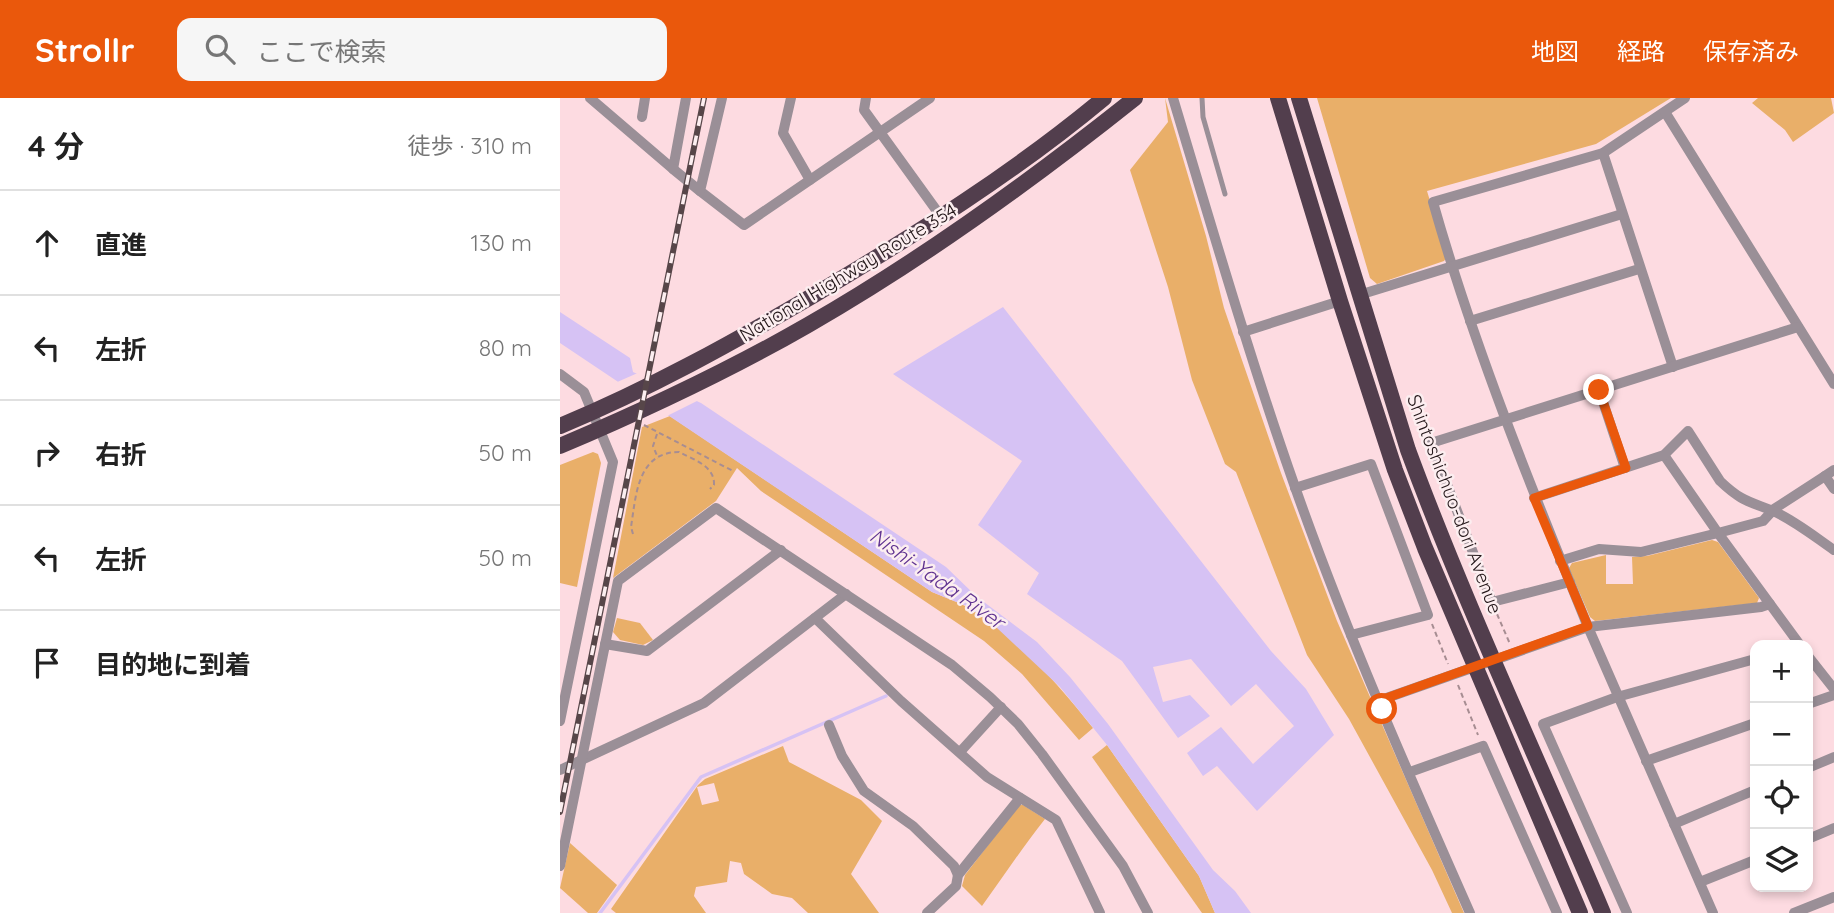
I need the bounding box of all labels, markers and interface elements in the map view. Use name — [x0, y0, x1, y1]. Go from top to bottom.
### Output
search box — [177, 18, 667, 81]
text: Strollr — [35, 29, 135, 70]
icon: search — [201, 30, 239, 68]
text: ここで検索 — [257, 35, 387, 68]
text: 地図 — [1531, 36, 1579, 66]
text: 経路 — [1617, 36, 1665, 66]
text: 保存済み — [1703, 36, 1799, 66]
text: 4 分 — [28, 127, 84, 165]
text: 徒歩 · 310 m — [407, 131, 532, 160]
street label: National Highway Route 354 — [735, 198, 961, 346]
icon: ahead — [28, 224, 66, 262]
text: 直進 — [95, 228, 147, 261]
text: 130 m — [470, 228, 532, 257]
icon: left — [28, 329, 66, 367]
text: 左折 — [95, 333, 147, 366]
text: 80 m — [479, 333, 532, 362]
route end — [1583, 374, 1614, 405]
street label: Shintoshichuo-dori Avenue — [1402, 391, 1508, 617]
icon: right — [28, 434, 66, 472]
text: 右折 — [95, 438, 147, 471]
text: 50 m — [479, 438, 532, 467]
water label: Nishi-Yada River — [865, 522, 1012, 636]
icon: left — [28, 539, 66, 577]
text: 左折 — [95, 543, 147, 576]
text: 50 m — [479, 543, 532, 572]
map controls — [1750, 640, 1813, 892]
button: + — [1750, 640, 1813, 703]
icon: arrive — [28, 644, 66, 682]
text: 目的地に到着 — [95, 648, 251, 681]
route start — [1366, 693, 1397, 724]
button: − — [1750, 703, 1813, 766]
button: locate — [1750, 766, 1813, 829]
button: layers — [1750, 829, 1813, 892]

